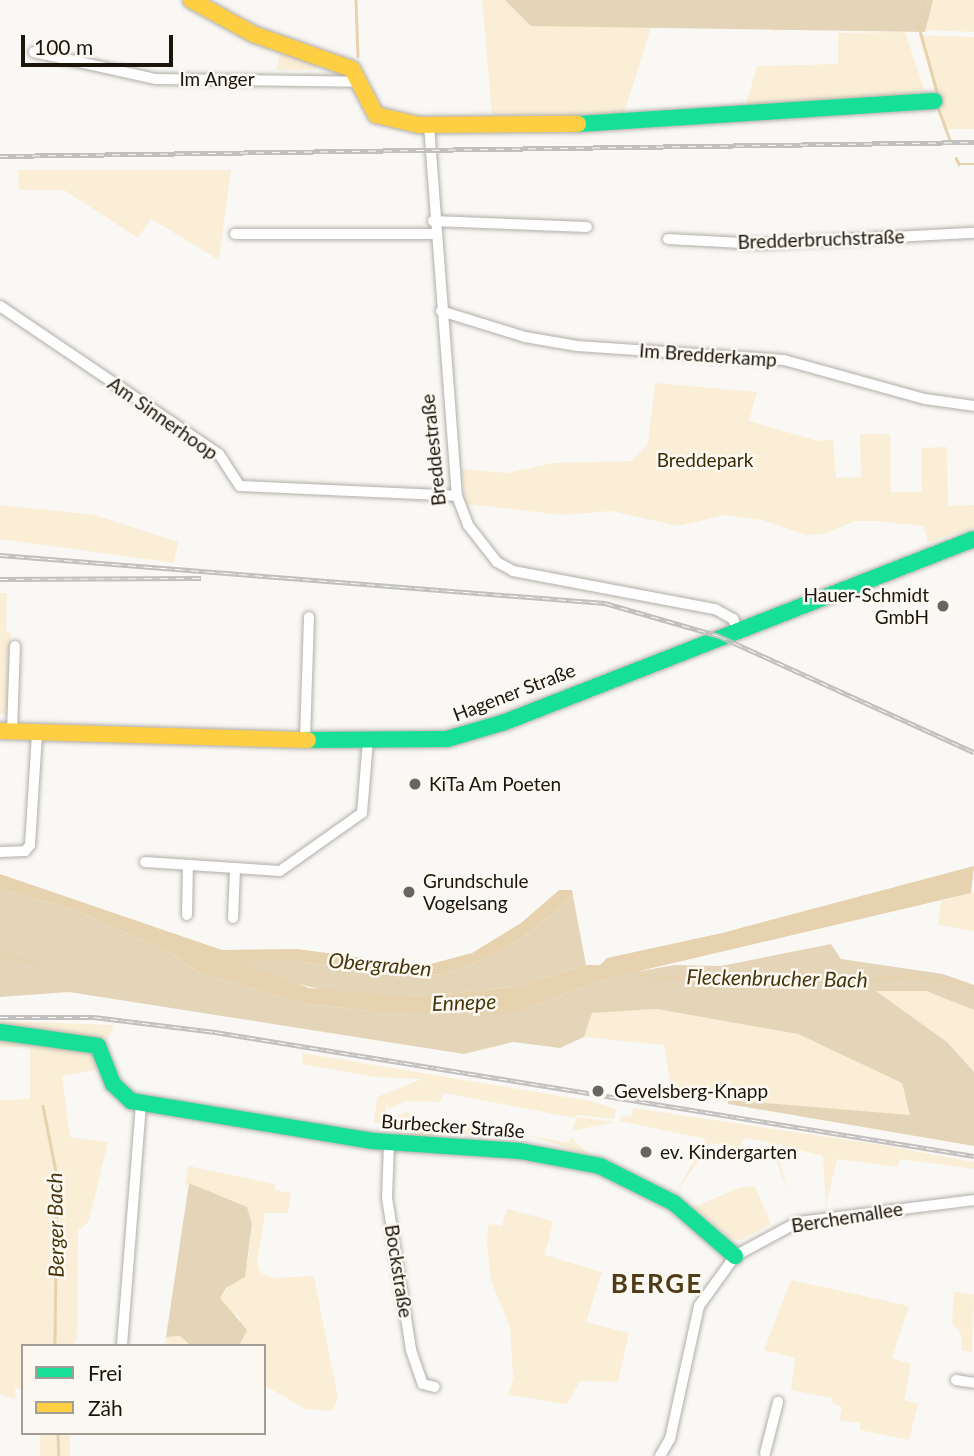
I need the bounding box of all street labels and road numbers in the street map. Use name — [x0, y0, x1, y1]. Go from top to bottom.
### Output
street label: Im Anger — [179, 68, 255, 90]
street label: Bredderbruchstraße — [737, 225, 905, 253]
street label: Im Bredderkamp — [638, 339, 778, 371]
street label: Am Sinnerhoop — [104, 372, 222, 464]
street label: Breddestraße — [416, 393, 450, 507]
street label: Hagener Straße — [449, 658, 579, 726]
street label: Burbecker Straße — [380, 1110, 526, 1142]
street label: Berchemallee — [790, 1197, 904, 1237]
street label: Bockstraße — [380, 1223, 418, 1319]

